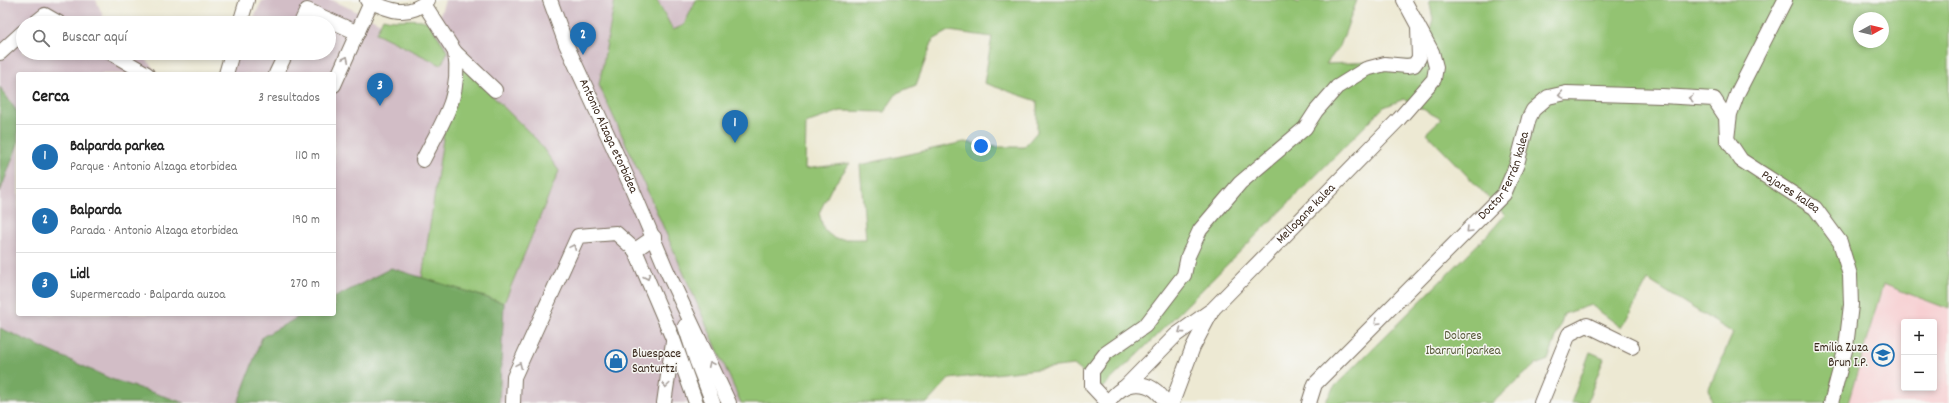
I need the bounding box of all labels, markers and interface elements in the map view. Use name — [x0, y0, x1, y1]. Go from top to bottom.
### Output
north arrow — [1853, 12, 1889, 48]
search box — [16, 16, 336, 60]
pin: 2 — [570, 22, 596, 55]
icon: search — [30, 27, 52, 49]
text: Buscar aquí — [62, 27, 127, 49]
one-way arrow — [341, 55, 349, 63]
pin: 3 — [367, 73, 393, 106]
street label: Antonio Alzaga etorbidea — [574, 76, 643, 197]
text: Cerca — [32, 86, 69, 110]
text: 3 resultados — [258, 89, 320, 108]
one-way arrow — [1558, 90, 1564, 98]
one-way arrow — [1688, 93, 1694, 102]
pin: 1 — [722, 110, 748, 143]
street label: Doctor Ferrán kalea — [1474, 129, 1535, 224]
text: Balparda parkea — [70, 136, 164, 158]
your location — [971, 136, 991, 156]
text: 1 — [44, 147, 46, 166]
text: 110 m — [295, 147, 320, 166]
text: Parque · Antonio Alzaga etorbidea — [70, 158, 237, 177]
street label: Pajares kalea — [1757, 166, 1826, 218]
street label: Mellogane kalea — [1272, 179, 1341, 249]
text: Balparda — [70, 200, 121, 222]
text: 2 — [42, 211, 48, 230]
text: 190 m — [292, 211, 320, 230]
text: Parada · Antonio Alzaga etorbidea — [70, 222, 238, 241]
one-way arrow — [1466, 225, 1474, 233]
one-way arrow — [568, 243, 576, 251]
text: Lidl — [70, 264, 90, 286]
one-way arrow — [642, 274, 650, 281]
text: 3 — [42, 275, 48, 294]
text: 270 m — [290, 275, 320, 294]
text: Supermercado · Balparda auzoa — [70, 286, 225, 305]
one-way arrow — [1374, 317, 1382, 325]
map controls — [1901, 319, 1937, 391]
button: + — [1901, 319, 1937, 355]
one-way arrow — [1178, 326, 1185, 334]
park label: Dolores Ibarruri parkea — [1425, 327, 1502, 361]
place label: Emilia Zuza Brun I.P. — [1814, 339, 1869, 373]
school or university icon: Emilia Zuza Brun I.P. — [1870, 342, 1896, 368]
place label: Bluespace Santurtzi — [632, 345, 681, 379]
shop icon: Bluespace Santurtzi — [603, 348, 629, 374]
button: − — [1901, 355, 1937, 391]
one-way arrow — [708, 361, 716, 369]
one-way arrow — [514, 362, 522, 370]
one-way arrow — [662, 382, 671, 388]

